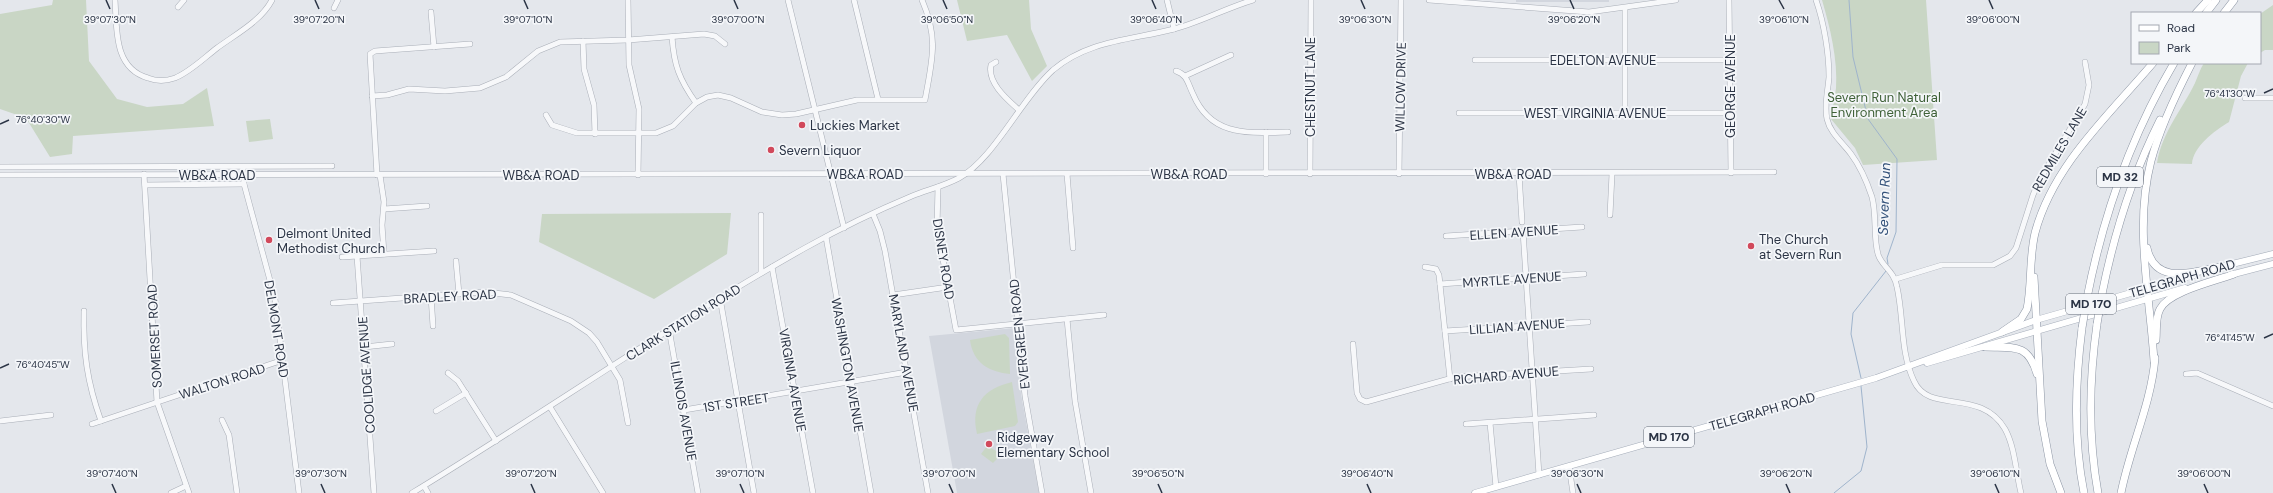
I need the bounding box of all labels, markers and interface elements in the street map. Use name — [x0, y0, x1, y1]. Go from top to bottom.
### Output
legend — [2131, 12, 2261, 64]
text: 39°07'30"N — [84, 13, 136, 26]
text: 39°07'20"N — [293, 13, 345, 26]
text: 39°07'10"N — [503, 13, 553, 26]
text: 39°07'00"N — [712, 13, 764, 26]
text: 39°06'50"N — [921, 13, 973, 26]
text: 39°06'40"N — [1130, 13, 1182, 26]
text: 39°06'30"N — [1339, 13, 1391, 26]
text: 39°06'20"N — [1548, 13, 1600, 26]
text: 39°06'10"N — [1759, 13, 1809, 26]
text: 39°06'00"N — [1966, 13, 2020, 26]
text: Road — [2167, 20, 2195, 36]
street label: GEORGE AVENUE — [1722, 34, 1739, 138]
street label: CHESTNUT LANE — [1302, 37, 1319, 137]
text: Park — [2167, 40, 2191, 56]
street label: WILLOW DRIVE — [1391, 42, 1410, 132]
street label: EDELTON AVENUE — [1550, 52, 1656, 69]
text: 76°41'30"W — [2205, 87, 2256, 100]
park label: Severn Run Natural Environment Area — [1827, 89, 1941, 121]
street label: REDMILES LANE — [2028, 104, 2091, 195]
street label: WEST VIRGINIA AVENUE — [1524, 105, 1666, 122]
text: 76°40'30"W — [16, 113, 71, 126]
place label: Luckies Market — [810, 117, 900, 134]
marker: Luckies Market — [797, 120, 807, 130]
place label: Severn Liquor — [779, 142, 862, 159]
marker: Severn Liquor — [766, 145, 776, 155]
water label: Severn Run — [1874, 162, 1894, 236]
street label: WB&A ROAD — [827, 166, 903, 183]
street label: WB&A ROAD — [1151, 166, 1227, 183]
street label: WB&A ROAD — [1475, 166, 1551, 183]
street label: WB&A ROAD — [179, 167, 255, 184]
street label: WB&A ROAD — [503, 167, 579, 184]
road number: MD 32 — [2097, 167, 2143, 187]
street label: DISNEY ROAD — [929, 217, 958, 301]
street label: ELLEN AVENUE — [1469, 221, 1559, 244]
place label: Delmont United Methodist Church — [277, 225, 385, 257]
place label: The Church at Severn Run — [1759, 231, 1841, 263]
marker: Delmont United Methodist Church — [264, 235, 274, 245]
marker: The Church at Severn Run — [1746, 241, 1756, 251]
street label: TELEGRAPH ROAD — [2127, 255, 2237, 302]
street label: MYRTLE AVENUE — [1462, 268, 1562, 291]
street label: EVERGREEN ROAD — [1005, 278, 1034, 390]
street label: DELMONT ROAD — [260, 279, 293, 379]
street label: CLARK STATION ROAD — [623, 280, 744, 365]
street label: SOMERSET ROAD — [143, 284, 166, 388]
street label: BRADLEY ROAD — [403, 286, 497, 307]
street label: MARYLAND AVENUE — [885, 293, 922, 413]
road number: MD 170 — [2066, 294, 2116, 314]
street label: WASHINGTON AVENUE — [827, 297, 868, 434]
street label: LILLIAN AVENUE — [1469, 315, 1565, 338]
street label: COOLIDGE AVENUE — [354, 316, 379, 434]
street label: VIRGINIA AVENUE — [775, 327, 810, 433]
text: 76°41'45"W — [2205, 331, 2255, 344]
text: 76°40'45"W — [16, 358, 70, 371]
street label: WALTON ROAD — [177, 360, 268, 403]
street label: ILLINOIS AVENUE — [666, 360, 701, 462]
street label: RICHARD AVENUE — [1453, 362, 1560, 389]
street label: TELEGRAPH ROAD — [1707, 388, 1817, 435]
street label: 1ST STREET — [702, 389, 770, 416]
road number: MD 170 — [1644, 427, 1694, 447]
place label: Ridgeway Elementary School — [997, 429, 1110, 461]
marker: Ridgeway Elementary School — [984, 439, 994, 449]
text: 39°07'40"N — [86, 467, 138, 480]
text: 39°07'30"N — [295, 467, 347, 480]
text: 39°07'20"N — [505, 467, 557, 480]
text: 39°07'10"N — [715, 467, 765, 480]
text: 39°07'00"N — [923, 467, 975, 480]
text: 39°06'50"N — [1132, 467, 1184, 480]
text: 39°06'40"N — [1341, 467, 1393, 480]
text: 39°06'30"N — [1551, 467, 1603, 480]
text: 39°06'20"N — [1760, 467, 1812, 480]
text: 39°06'10"N — [1970, 467, 2020, 480]
text: 39°06'00"N — [2177, 467, 2231, 480]

